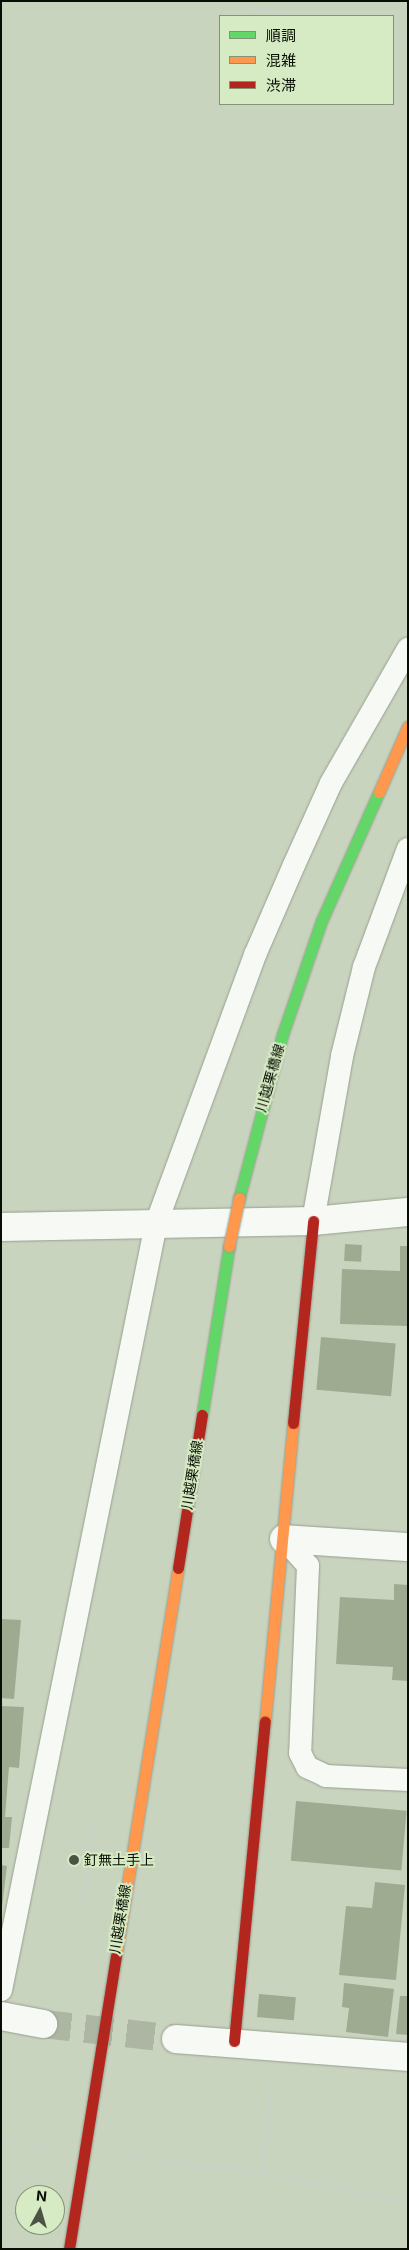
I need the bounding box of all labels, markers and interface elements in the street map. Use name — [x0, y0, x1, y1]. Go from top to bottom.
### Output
legend — [219, 15, 394, 105]
text: 順調 — [266, 26, 296, 45]
text: 混雑 — [266, 51, 296, 70]
text: 渋滞 — [266, 76, 296, 95]
street label: 川越栗橋線 — [252, 1042, 288, 1114]
street label: 川越栗橋線 — [178, 1439, 206, 1511]
place label: 釘無土手上 — [84, 1852, 154, 1868]
marker: 釘無土手上 — [68, 1854, 80, 1866]
street label: 川越栗橋線 — [106, 1883, 134, 1955]
north arrow — [15, 2185, 65, 2235]
text: N — [35, 2187, 48, 2205]

